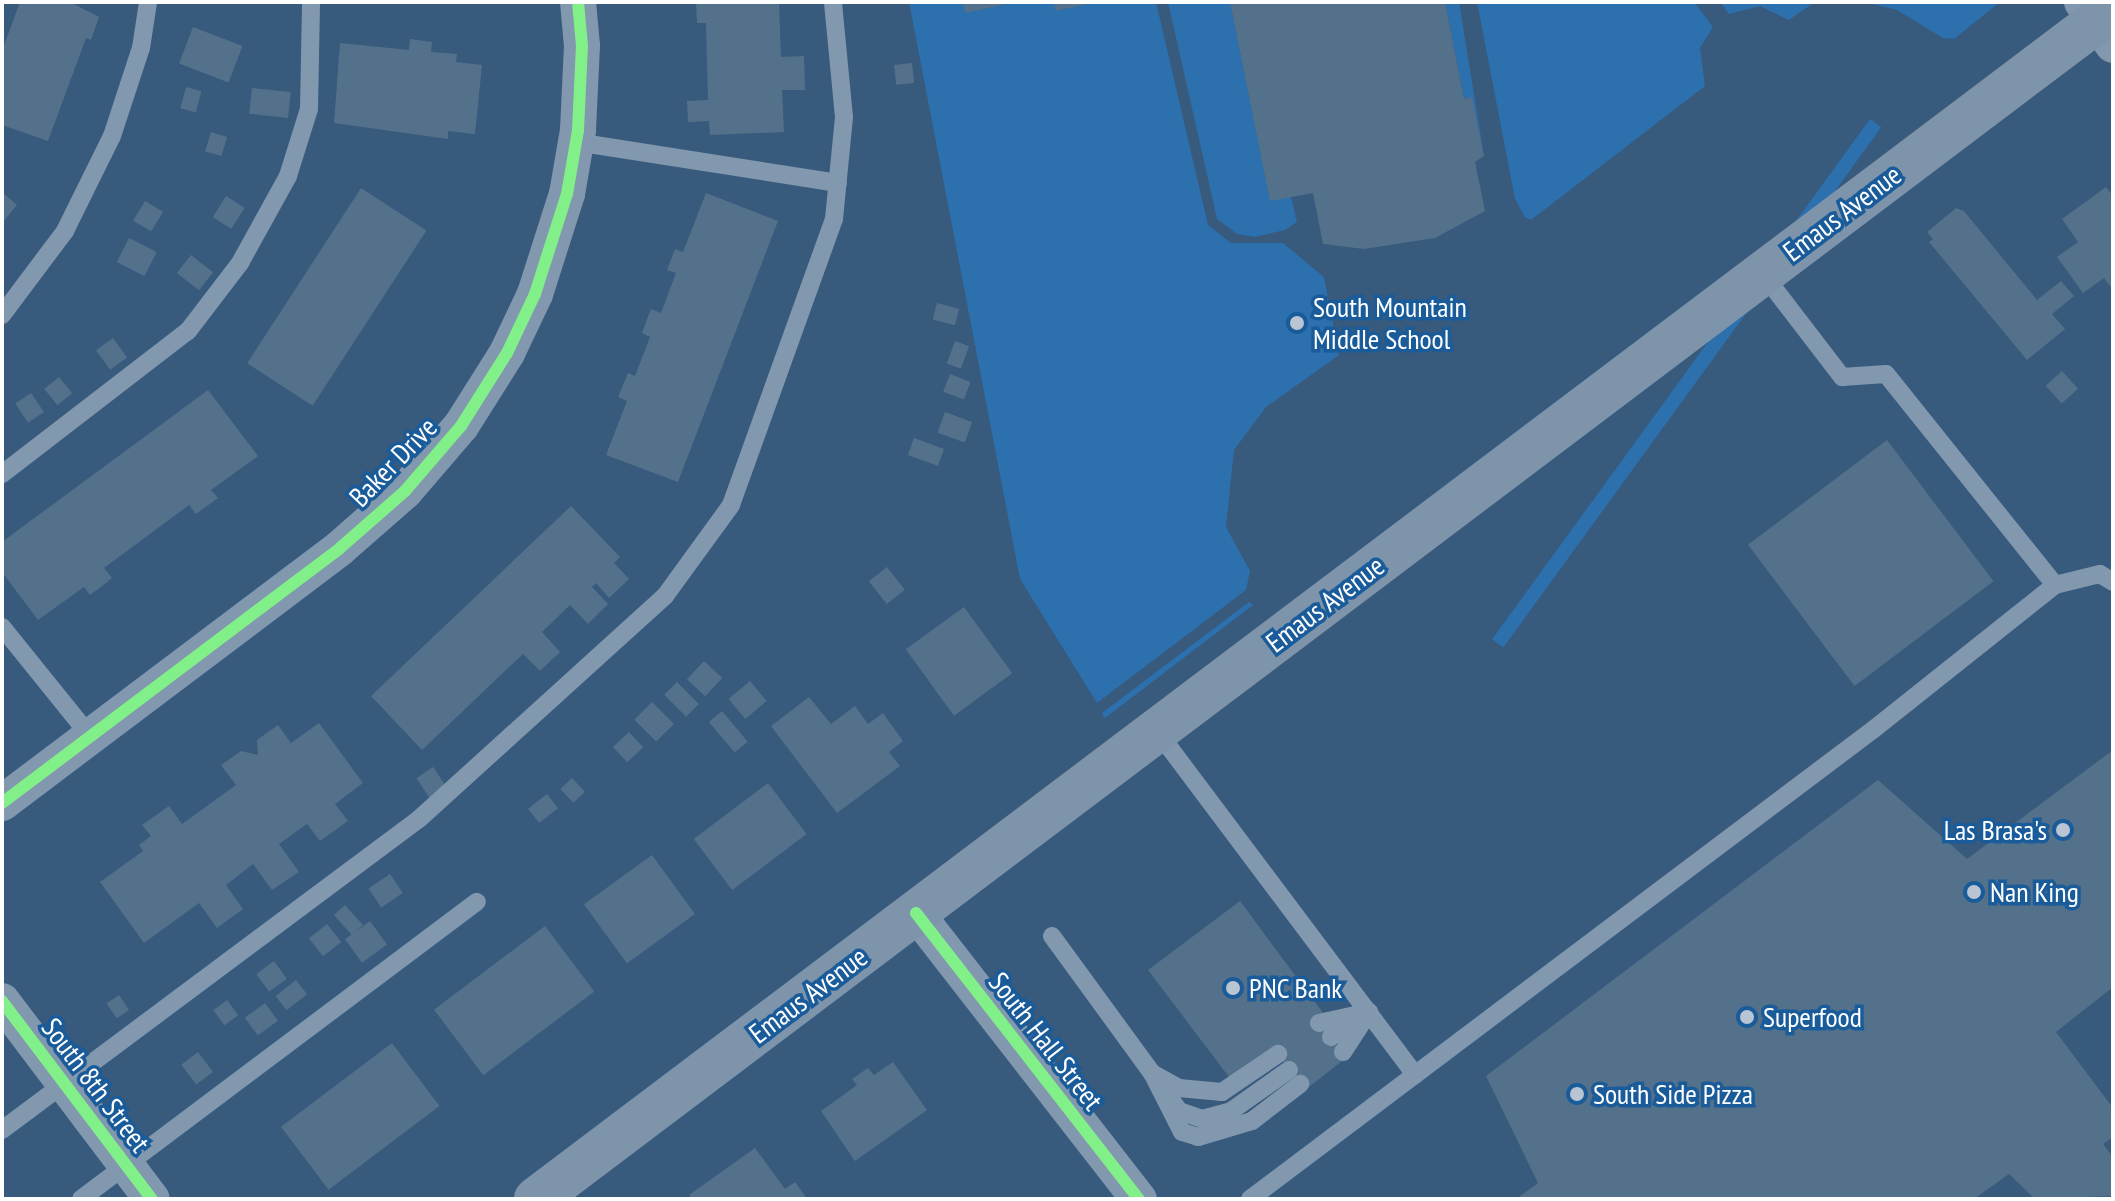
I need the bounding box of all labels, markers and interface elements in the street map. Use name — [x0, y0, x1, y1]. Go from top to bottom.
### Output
street label: Emaus Avenue — [1776, 158, 1908, 268]
place label: South Mountain Middle School — [1313, 290, 1467, 356]
marker: South Mountain Middle School — [1288, 314, 1306, 332]
street label: Baker Drive — [342, 410, 444, 514]
street label: Emaus Avenue — [1259, 549, 1391, 659]
place label: Las Brasa's — [1944, 813, 2047, 847]
marker: Las Brasa's — [2054, 821, 2072, 839]
place label: Nan King — [1990, 875, 2079, 909]
marker: Nan King — [1965, 883, 1983, 901]
street label: Emaus Avenue — [742, 940, 874, 1050]
street label: South Hall Street — [982, 966, 1110, 1116]
place label: PNC Bank — [1249, 971, 1343, 1005]
marker: PNC Bank — [1224, 979, 1242, 997]
place label: Superfood — [1763, 1000, 1862, 1034]
marker: Superfood — [1738, 1008, 1756, 1026]
street label: South 8th Street — [35, 1012, 157, 1158]
place label: South Side Pizza — [1593, 1077, 1753, 1111]
marker: South Side Pizza — [1568, 1085, 1586, 1103]

